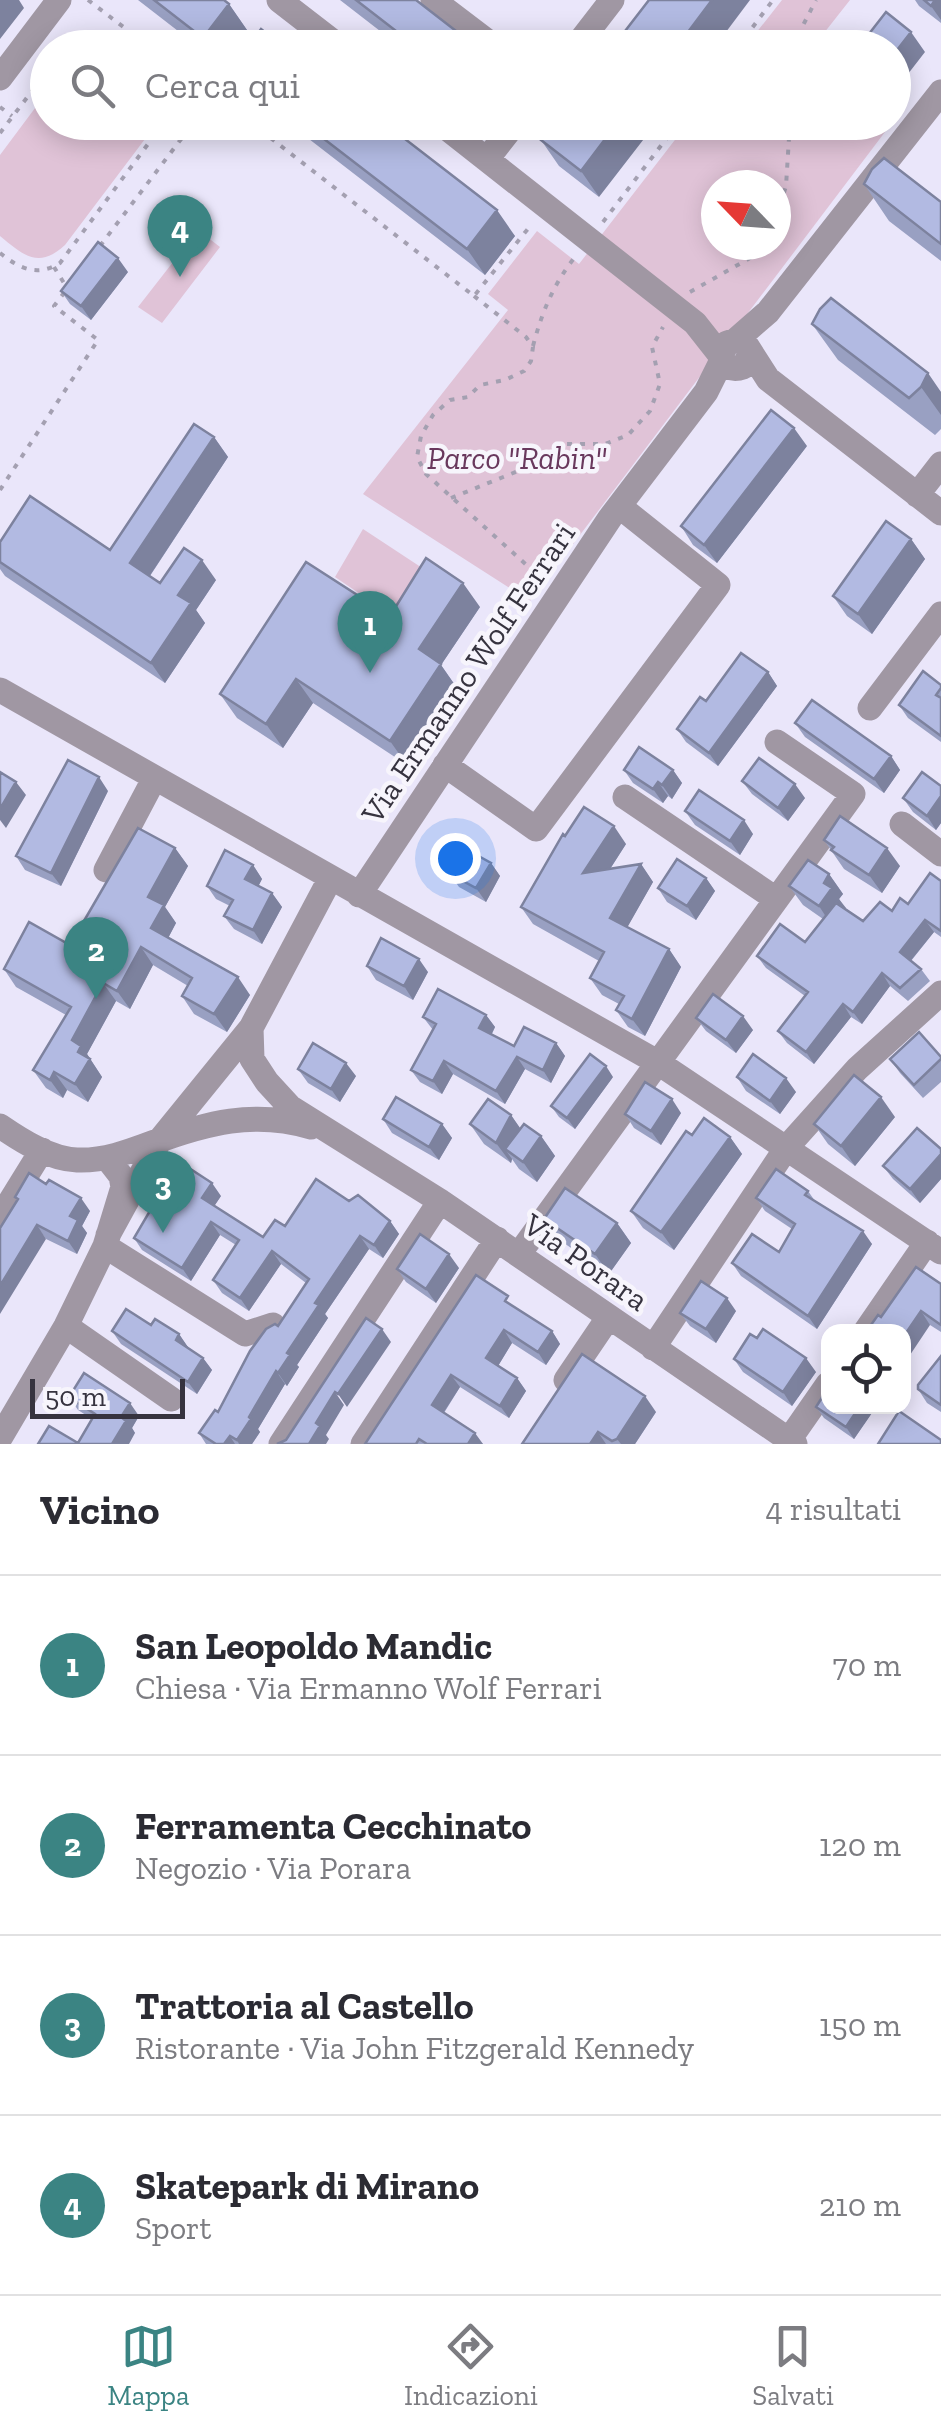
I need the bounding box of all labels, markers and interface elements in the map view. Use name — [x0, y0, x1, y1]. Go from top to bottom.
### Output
search box — [30, 30, 911, 140]
icon: search — [65, 58, 120, 113]
text: Cerca qui — [145, 62, 300, 108]
north arrow — [701, 170, 791, 260]
pin: 4 — [148, 194, 212, 277]
park label: Parco "Rabin" — [427, 439, 607, 477]
street label: Via Ermanno Wolf Ferrari — [353, 516, 583, 831]
pin: 1 — [338, 590, 402, 673]
your location — [430, 833, 481, 884]
pin: 2 — [64, 916, 128, 999]
pin: 3 — [130, 1150, 196, 1233]
street label: Via Porara — [515, 1205, 656, 1319]
map controls — [821, 1324, 911, 1414]
button: locate — [821, 1324, 911, 1414]
scale bar — [30, 1374, 185, 1418]
text: 50 m — [45, 1380, 106, 1413]
text: Vicino — [40, 1484, 159, 1535]
text: 4 risultati — [765, 1490, 901, 1528]
text: San Leopoldo Mandic — [135, 1623, 492, 1669]
text: 1 — [66, 1646, 79, 1684]
text: 70 m — [833, 1646, 901, 1684]
text: Chiesa · Via Ermanno Wolf Ferrari — [135, 1669, 602, 1707]
text: Ferramenta Cecchinato — [135, 1803, 532, 1849]
text: 2 — [64, 1826, 81, 1864]
text: 120 m — [819, 1826, 901, 1864]
text: Negozio · Via Porara — [135, 1849, 411, 1887]
text: Trattoria al Castello — [135, 1983, 474, 2029]
text: 3 — [64, 2006, 81, 2044]
text: 150 m — [819, 2006, 901, 2044]
text: Ristorante · Via John Fitzgerald Kennedy — [135, 2029, 694, 2067]
text: Skatepark di Mirano — [135, 2163, 479, 2209]
text: 4 — [63, 2186, 82, 2224]
text: 210 m — [819, 2186, 901, 2224]
text: Sport — [135, 2209, 211, 2247]
tab: Mappa — [107, 2319, 189, 2412]
tab: Indicazioni — [404, 2319, 538, 2412]
tab: Salvati — [752, 2319, 834, 2412]

